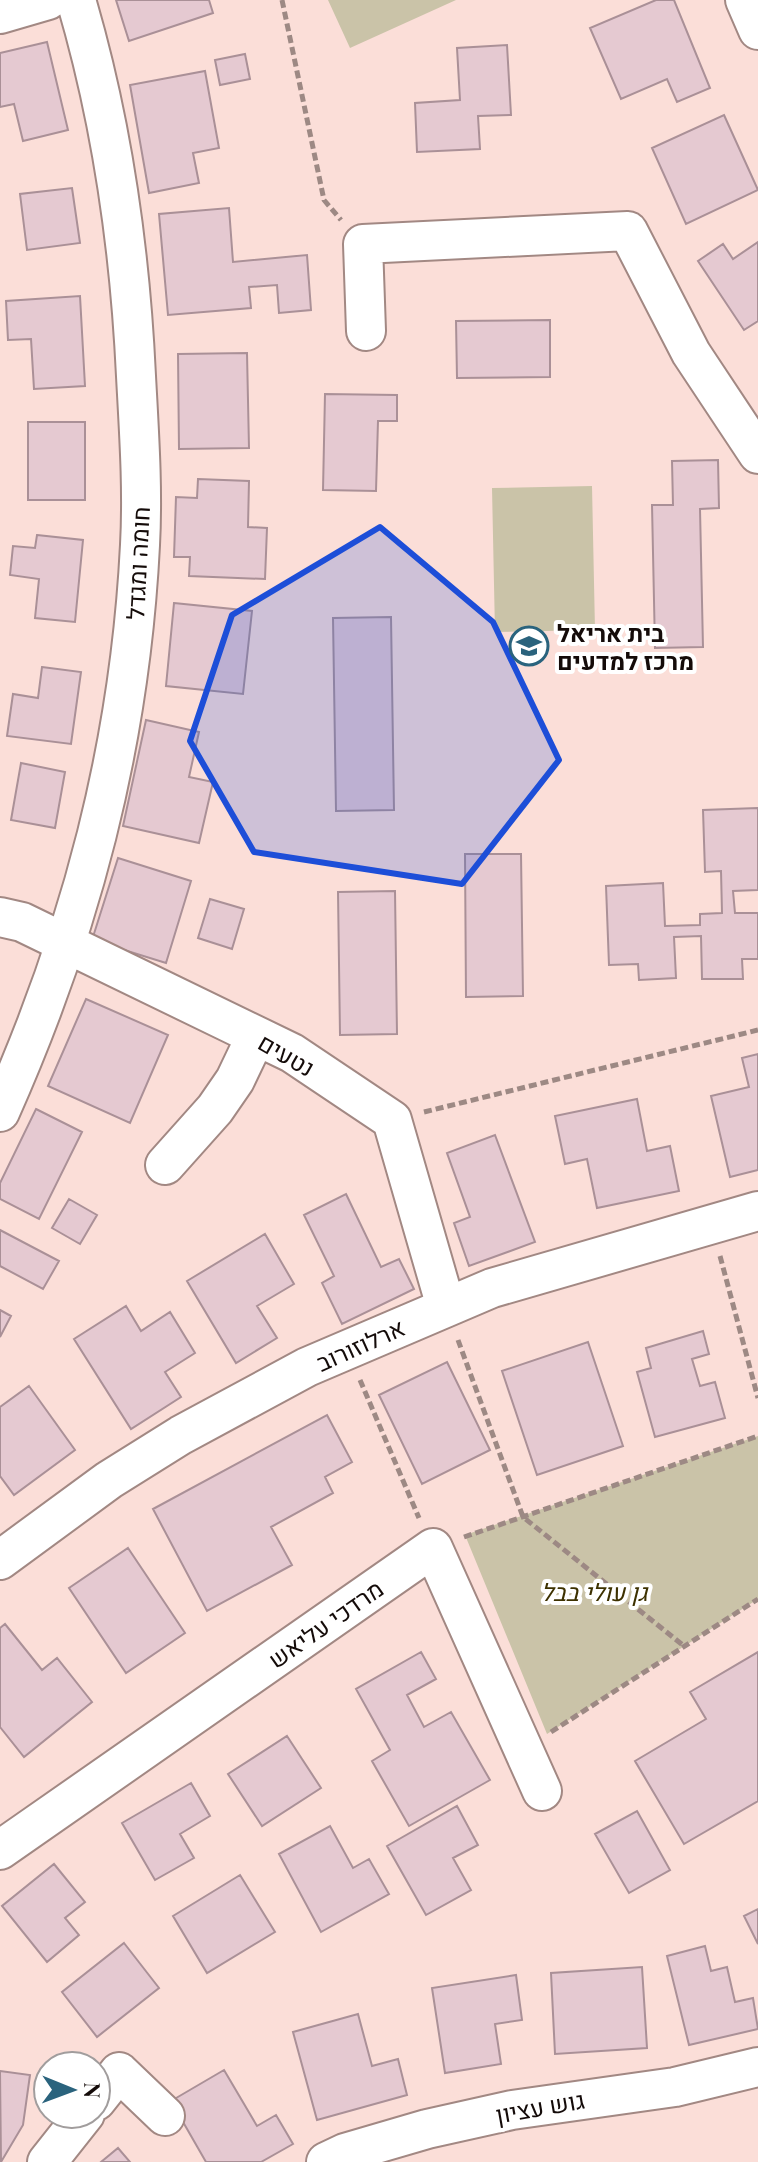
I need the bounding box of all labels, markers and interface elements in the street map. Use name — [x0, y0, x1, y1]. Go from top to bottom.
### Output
street label: חומה ומגדל — [118, 506, 156, 620]
place label: בית אריאל מרכז למדעים — [557, 616, 694, 676]
school or university icon: בית אריאל מרכז למדעים — [508, 625, 550, 667]
street label: נטעים — [253, 1025, 321, 1083]
street label: ארלוזורוב — [311, 1310, 409, 1378]
street label: מרדכי עליאש — [261, 1572, 389, 1674]
park label: גן עולי בבל — [541, 1575, 649, 1607]
north arrow — [32, 2050, 112, 2130]
text: N — [78, 2082, 108, 2099]
street label: גוש עציון — [493, 2082, 587, 2130]

